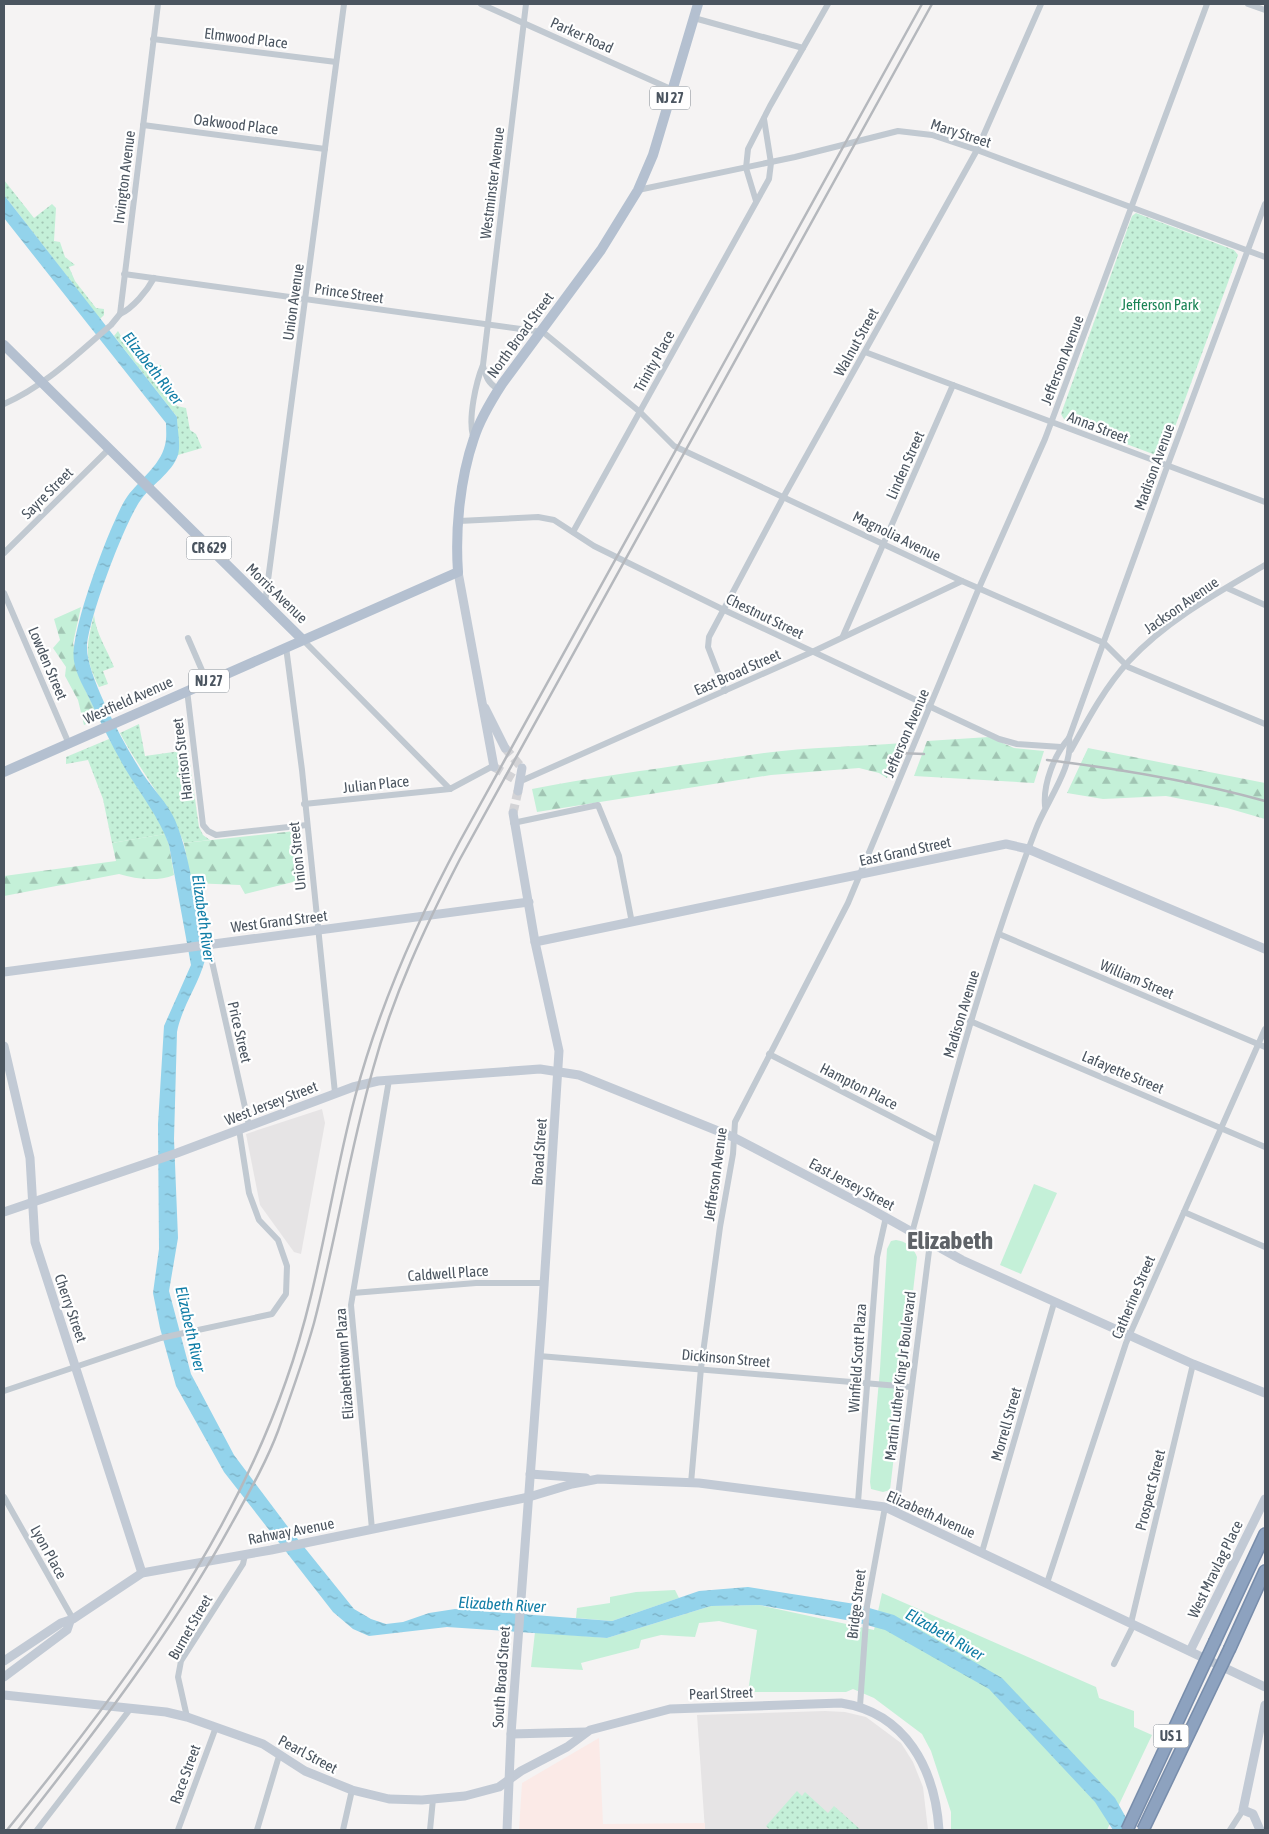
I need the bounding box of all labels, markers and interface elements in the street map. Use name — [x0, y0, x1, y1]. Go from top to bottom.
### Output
street label: Parker Road — [548, 14, 616, 56]
street label: Elmwood Place — [203, 24, 289, 52]
road number: NJ 27 — [650, 86, 690, 110]
street label: Oakwood Place — [193, 110, 279, 138]
street label: Mary Street — [929, 115, 993, 151]
street label: Westminster Avenue — [477, 126, 507, 240]
street label: Irvington Avenue — [110, 129, 138, 225]
street label: Union Avenue — [279, 262, 307, 342]
street label: Prince Street — [313, 280, 385, 306]
street label: North Broad Street — [483, 289, 557, 381]
park label: Jefferson Park — [1121, 296, 1199, 313]
street label: Walnut Street — [830, 305, 882, 379]
street label: Jefferson Avenue — [1037, 313, 1087, 407]
street label: Trinity Place — [630, 327, 678, 395]
water label: Elizabeth River — [119, 328, 188, 409]
street label: Anna Street — [1065, 408, 1131, 446]
street label: Madison Avenue — [1130, 421, 1178, 513]
street label: Linden Street — [882, 428, 928, 502]
street label: Sayre Street — [18, 464, 76, 522]
street label: Magnolia Avenue — [850, 507, 944, 565]
road number: CR 629 — [186, 536, 232, 560]
street label: Morris Avenue — [243, 560, 311, 626]
street label: Jackson Avenue — [1140, 573, 1222, 637]
street label: Chestnut Street — [723, 590, 807, 642]
street label: Lowden Street — [25, 624, 71, 702]
street label: East Broad Street — [691, 645, 783, 699]
road number: NJ 27 — [189, 669, 229, 692]
street label: Westfield Avenue — [81, 673, 175, 727]
street label: Jefferson Avenue — [880, 686, 932, 780]
street label: Harrison Street — [169, 717, 195, 801]
street label: Julian Place — [342, 772, 410, 796]
street label: Union Street — [285, 821, 309, 891]
street label: East Grand Street — [858, 833, 952, 869]
water label: Elizabeth River — [189, 874, 219, 964]
street label: West Grand Street — [230, 907, 328, 935]
street label: William Street — [1098, 956, 1176, 1002]
street label: Madison Avenue — [940, 968, 982, 1060]
street label: Price Street — [225, 1000, 255, 1064]
street label: Lafayette Street — [1080, 1047, 1166, 1097]
street label: Hampton Place — [817, 1059, 901, 1113]
street label: West Jersey Street — [222, 1077, 320, 1129]
street label: Broad Street — [528, 1118, 550, 1186]
street label: Jefferson Avenue — [700, 1126, 730, 1222]
street label: East Jersey Street — [806, 1154, 898, 1214]
district label: Elizabeth — [907, 1226, 993, 1254]
street label: Catherine Street — [1108, 1253, 1158, 1341]
street label: Caldwell Place — [407, 1262, 489, 1284]
street label: Cherry Street — [51, 1272, 91, 1344]
water label: Elizabeth River — [172, 1284, 210, 1375]
street label: Martin Luther King Jr Boulevard — [881, 1290, 919, 1462]
street label: Winfield Scott Plaza — [845, 1303, 869, 1413]
street label: Elizabethtown Plaza — [332, 1308, 356, 1420]
street label: Dickinson Street — [681, 1346, 771, 1370]
street label: Morrell Street — [987, 1385, 1025, 1463]
street label: Prospect Street — [1132, 1448, 1168, 1532]
street label: Elizabeth Avenue — [884, 1487, 978, 1541]
street label: Rahway Avenue — [247, 1514, 336, 1548]
street label: West Mravlag Place — [1184, 1517, 1246, 1621]
street label: Lyon Place — [27, 1522, 71, 1582]
street label: Bridge Street — [843, 1568, 869, 1640]
street label: Burnet Street — [165, 1592, 215, 1662]
water label: Elizabeth River — [458, 1593, 547, 1615]
water label: Elizabeth River — [903, 1604, 988, 1664]
street label: South Broad Street — [489, 1626, 513, 1728]
street label: Pearl Street — [689, 1683, 753, 1703]
road number: US 1 — [1154, 1724, 1188, 1748]
street label: Pearl Street — [276, 1731, 340, 1777]
street label: Race Street — [166, 1742, 204, 1806]

